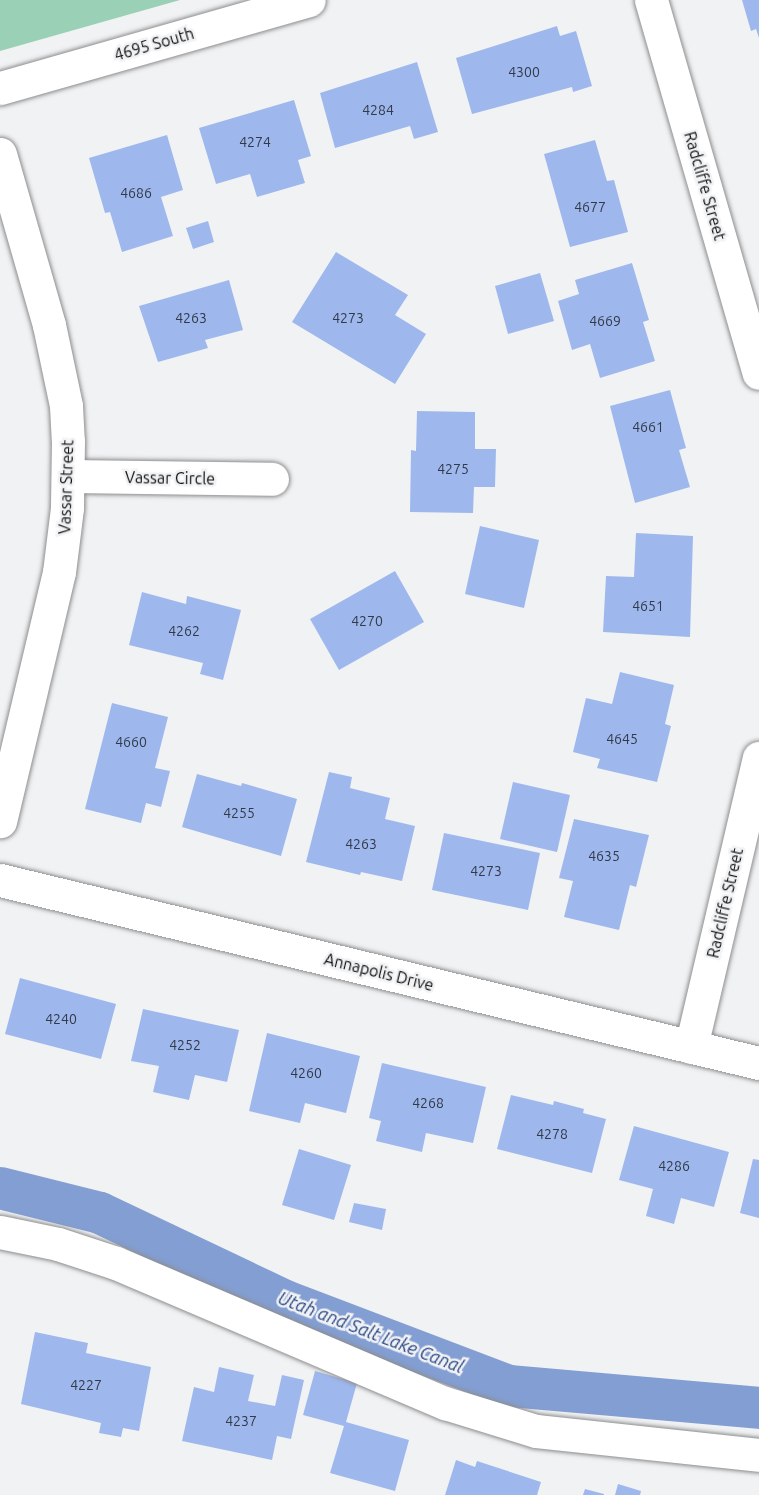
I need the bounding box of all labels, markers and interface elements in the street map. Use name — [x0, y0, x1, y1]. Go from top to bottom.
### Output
street label: 4695 South — [112, 23, 196, 65]
house number: 4300 — [508, 64, 540, 80]
house number: 4284 — [362, 102, 394, 118]
street label: Radcliffe Street — [680, 129, 730, 243]
house number: 4274 — [239, 134, 271, 150]
house number: 4686 — [120, 185, 152, 201]
house number: 4677 — [574, 199, 606, 215]
house number: 4263 — [175, 310, 207, 326]
house number: 4273 — [332, 310, 364, 326]
house number: 4669 — [589, 313, 621, 329]
house number: 4661 — [632, 419, 664, 435]
street label: Vassar Street — [55, 439, 77, 535]
house number: 4275 — [437, 461, 469, 477]
street label: Vassar Circle — [125, 468, 215, 488]
house number: 4651 — [632, 598, 664, 614]
house number: 4270 — [351, 613, 383, 629]
house number: 4262 — [168, 623, 200, 639]
house number: 4645 — [606, 731, 638, 747]
house number: 4660 — [115, 734, 147, 750]
house number: 4255 — [223, 805, 255, 821]
house number: 4263 — [345, 836, 377, 852]
street label: Radcliffe Street — [703, 846, 747, 960]
house number: 4635 — [588, 848, 620, 864]
house number: 4273 — [470, 863, 502, 879]
street label: Annapolis Drive — [322, 949, 436, 995]
house number: 4240 — [45, 1011, 77, 1027]
house number: 4252 — [169, 1037, 201, 1053]
house number: 4260 — [290, 1065, 322, 1081]
house number: 4268 — [412, 1095, 444, 1111]
house number: 4278 — [536, 1126, 568, 1142]
house number: 4286 — [658, 1158, 690, 1174]
water label: Utah and Salt Lake Canal — [275, 1287, 467, 1377]
house number: 4227 — [70, 1377, 102, 1393]
house number: 4237 — [225, 1413, 257, 1429]

